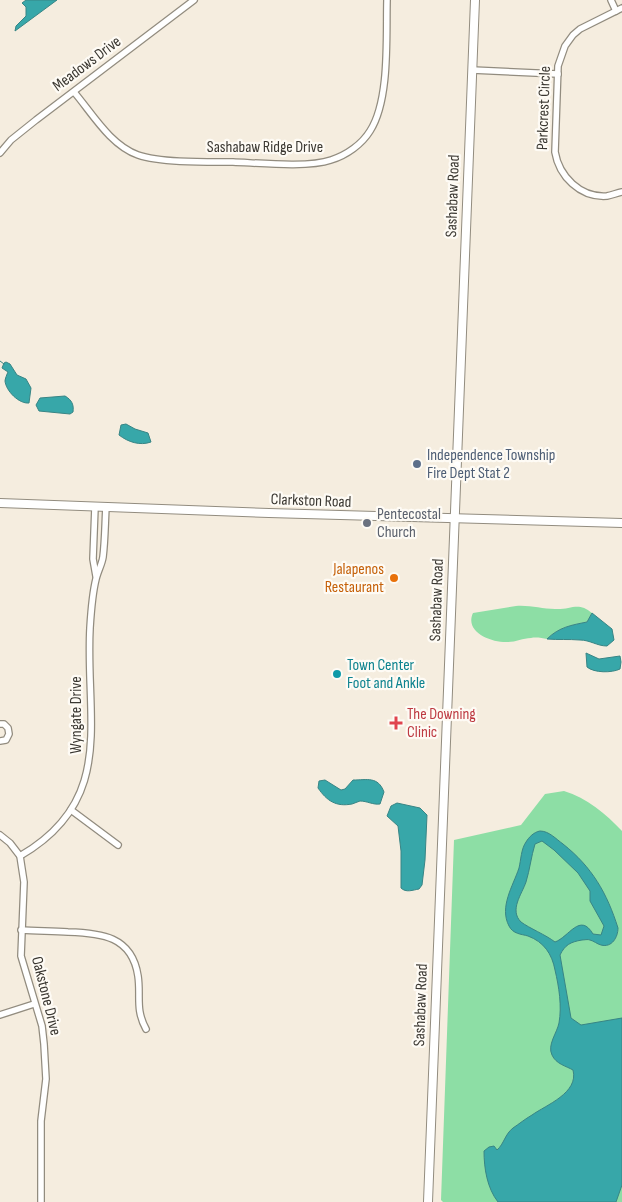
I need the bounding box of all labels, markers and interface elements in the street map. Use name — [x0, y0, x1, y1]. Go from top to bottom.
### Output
street label: Meadows Drive — [49, 32, 125, 96]
street label: Parkcrest Circle — [533, 66, 555, 150]
street label: Sashabaw Ridge Drive — [207, 138, 323, 157]
street label: Sashabaw Road — [442, 154, 464, 238]
place label: Independence Township Fire Dept Stat 2 — [427, 446, 555, 483]
marker: Independence Township Fire Dept Stat 2 — [411, 458, 423, 470]
street label: Clarkston Road — [270, 490, 352, 512]
place label: Pentecostal Church — [377, 505, 441, 542]
marker: Pentecostal Church — [361, 517, 373, 529]
street label: Sashabaw Road — [426, 558, 448, 642]
place label: Jalapenos Restaurant — [325, 560, 384, 597]
marker: Jalapenos Restaurant — [388, 572, 400, 584]
place label: Town Center Foot and Ankle — [347, 656, 425, 693]
marker: Town Center Foot and Ankle — [331, 668, 343, 680]
street label: Wyngate Drive — [67, 676, 86, 754]
place label: The Downing Clinic — [407, 705, 476, 742]
marker: The Downing Clinic — [389, 716, 403, 730]
street label: Oakstone Drive — [27, 955, 65, 1037]
street label: Sashabaw Road — [410, 963, 432, 1047]

